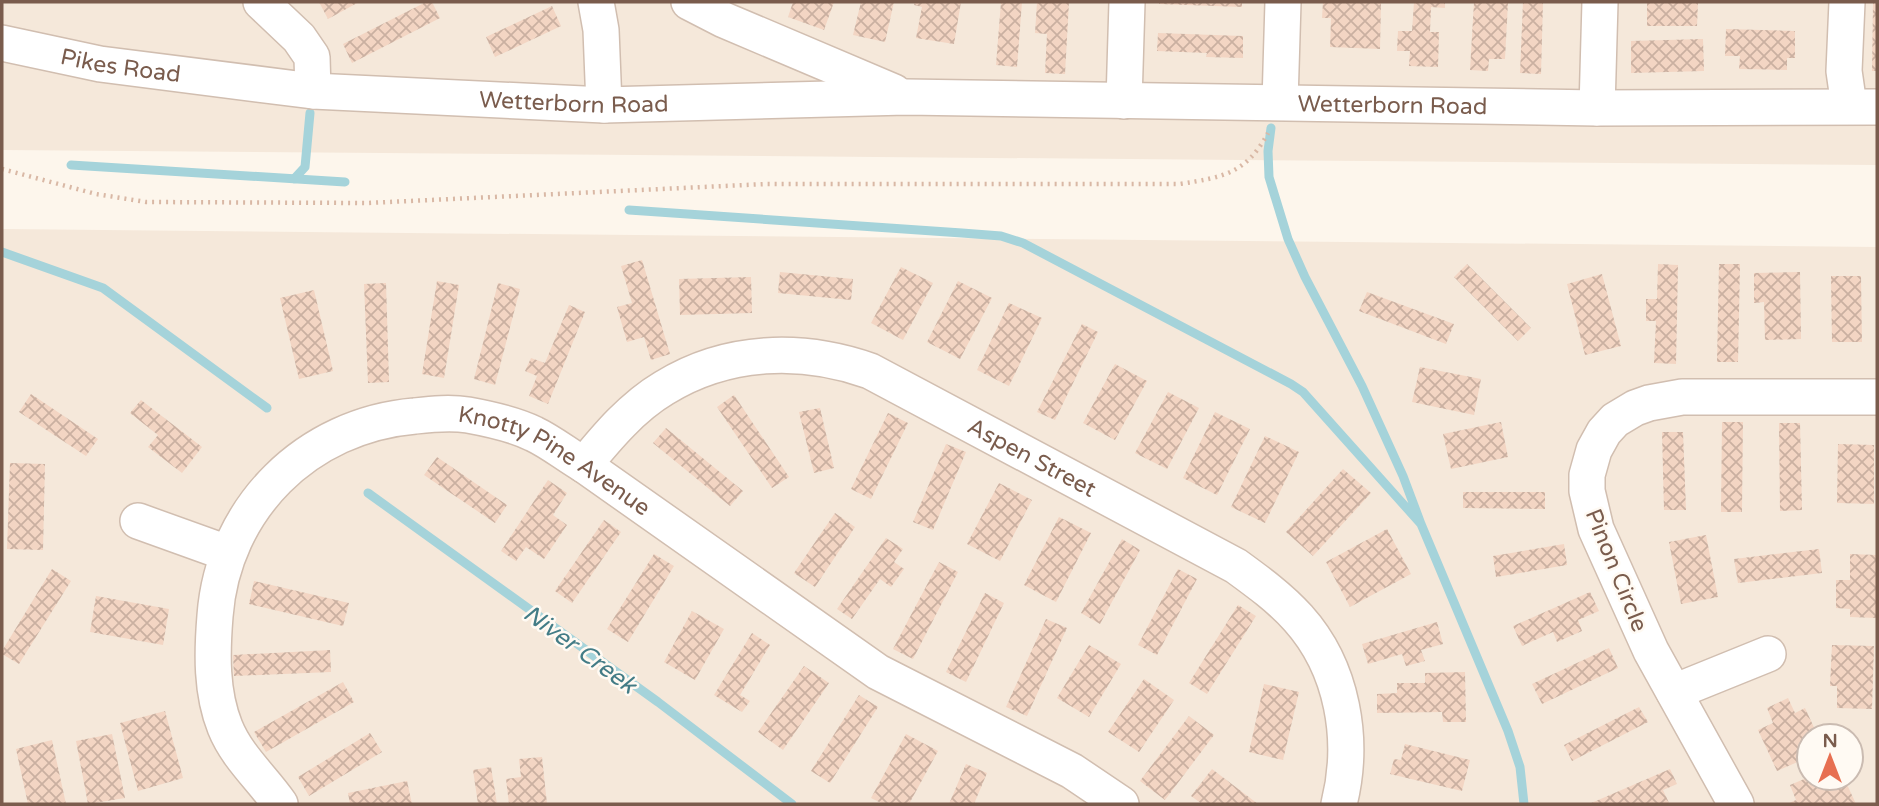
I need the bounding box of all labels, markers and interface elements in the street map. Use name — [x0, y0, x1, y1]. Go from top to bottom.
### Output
street label: Pikes Road — [58, 43, 182, 89]
street label: Wetterborn Road — [478, 86, 669, 120]
street label: Wetterborn Road — [1298, 90, 1488, 121]
street label: Knotty Pine Avenue — [456, 401, 655, 522]
street label: Aspen Street — [963, 413, 1101, 504]
street label: Pinon Circle — [1579, 505, 1653, 636]
water label: Niver Creek — [518, 599, 643, 701]
north arrow — [1795, 722, 1865, 792]
text: N — [1822, 730, 1838, 752]

